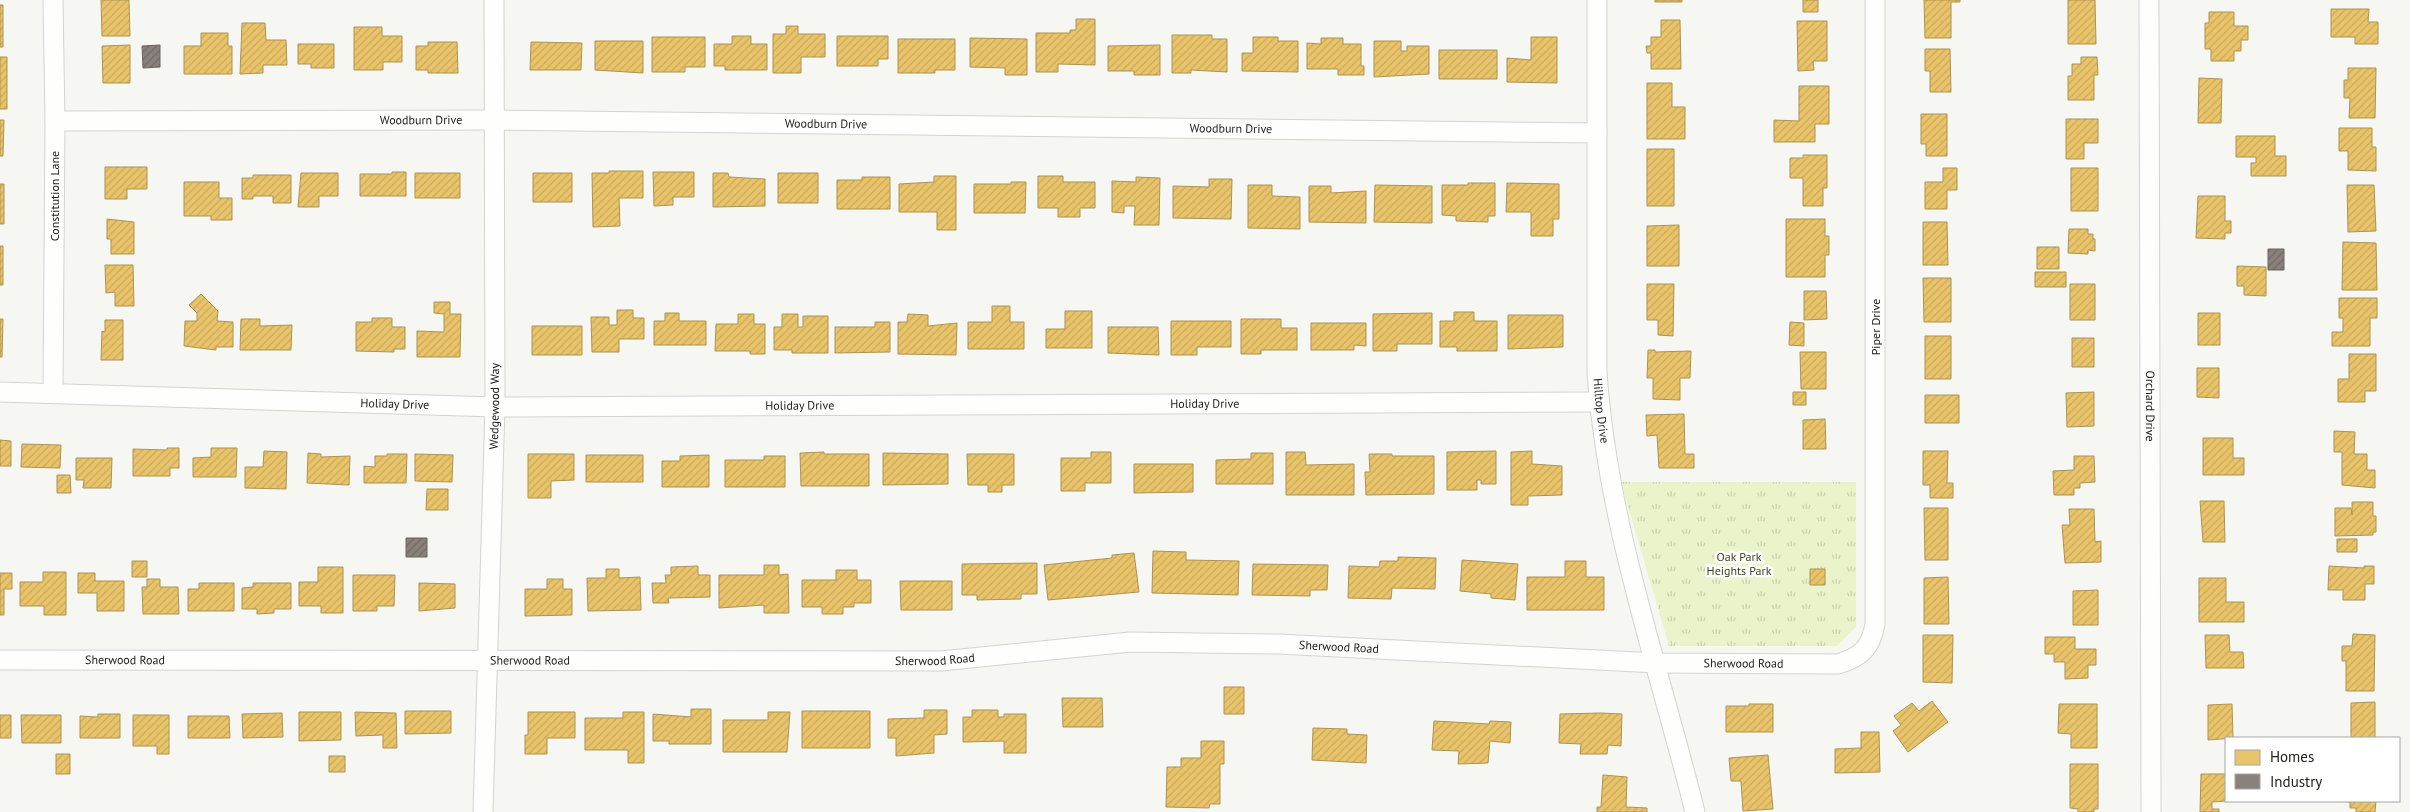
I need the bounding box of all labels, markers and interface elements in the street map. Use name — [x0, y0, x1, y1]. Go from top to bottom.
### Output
street label: Woodburn Drive — [380, 112, 462, 127]
street label: Woodburn Drive — [785, 115, 867, 131]
street label: Woodburn Drive — [1190, 120, 1272, 136]
street label: Constitution Lane — [47, 151, 62, 241]
street label: Piper Drive — [1868, 299, 1883, 355]
street label: Wedgewood Way — [486, 363, 502, 450]
street label: Orchard Drive — [2143, 370, 2158, 442]
street label: Hilltop Drive — [1590, 378, 1613, 444]
street label: Holiday Drive — [360, 395, 430, 412]
street label: Holiday Drive — [1170, 396, 1239, 411]
street label: Holiday Drive — [765, 397, 834, 413]
park label: Oak Park Heights Park — [1707, 549, 1772, 578]
street label: Sherwood Road — [1299, 637, 1379, 656]
street label: Sherwood Road — [895, 650, 975, 668]
street label: Sherwood Road — [85, 652, 165, 667]
street label: Sherwood Road — [490, 653, 570, 668]
street label: Sherwood Road — [1704, 655, 1784, 671]
legend — [2225, 737, 2400, 802]
text: Homes — [2270, 747, 2314, 766]
text: Industry — [2270, 772, 2322, 791]

